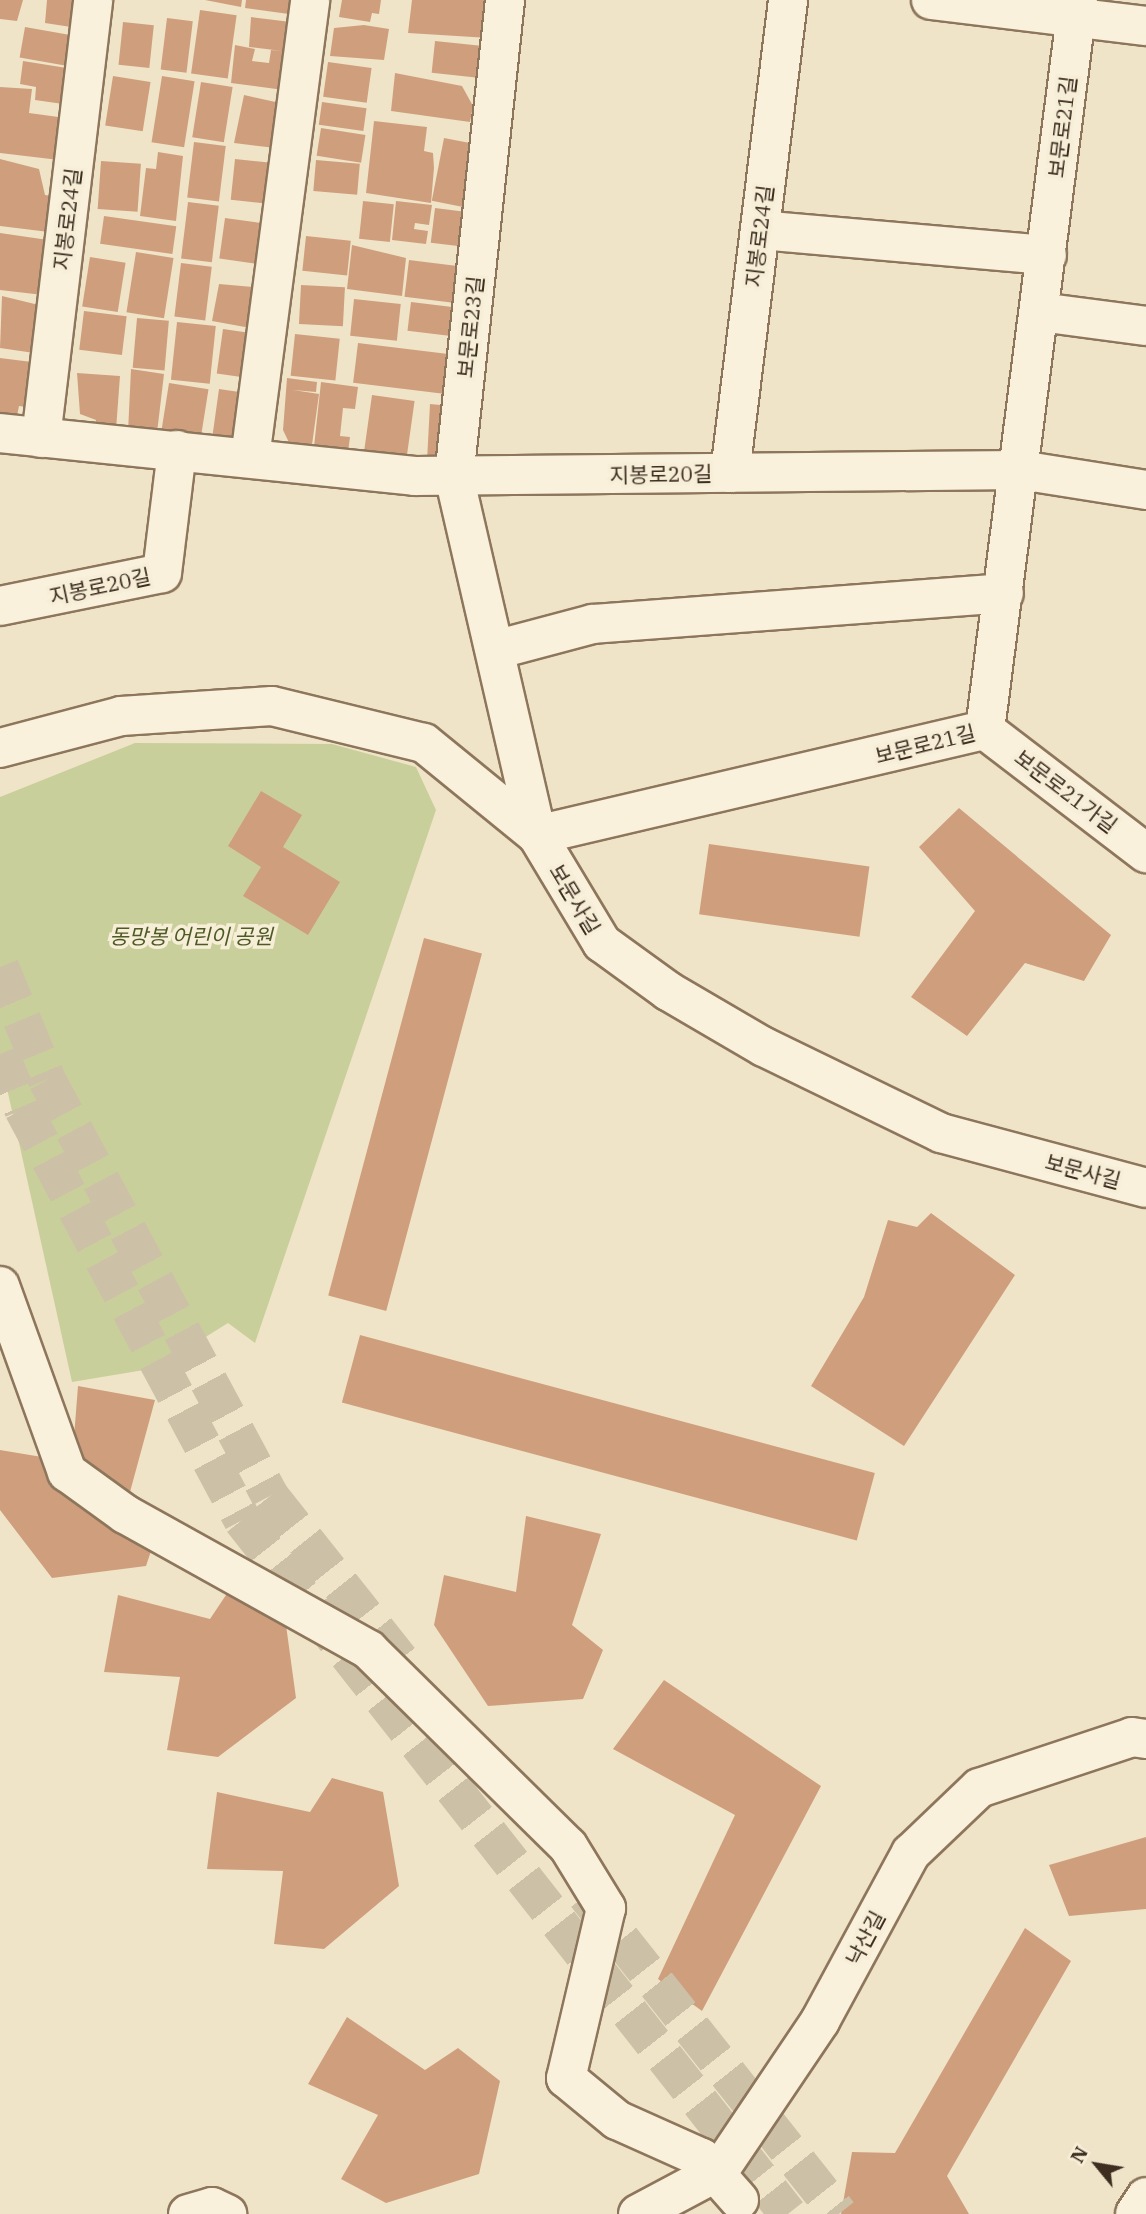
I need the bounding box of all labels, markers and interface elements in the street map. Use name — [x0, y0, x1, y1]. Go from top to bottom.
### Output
street label: 보문로21길 — [1043, 75, 1081, 179]
street label: 지봉로24길 — [48, 167, 86, 271]
street label: 지봉로24길 — [740, 184, 778, 288]
street label: 보문로23길 — [452, 275, 488, 379]
street label: 지봉로20길 — [610, 461, 712, 487]
street label: 지봉로20길 — [47, 563, 153, 609]
street label: 보문로21길 — [872, 719, 978, 769]
street label: 보문로21가길 — [1010, 744, 1122, 838]
street label: 보문사길 — [544, 859, 606, 939]
park label: 동망봉 어린이 공원 — [109, 923, 273, 949]
street label: 보문사길 — [1042, 1149, 1124, 1193]
street label: 낙산길 — [840, 1906, 890, 1970]
north arrow — [1062, 2130, 1132, 2200]
text: N — [1065, 2142, 1093, 2167]

